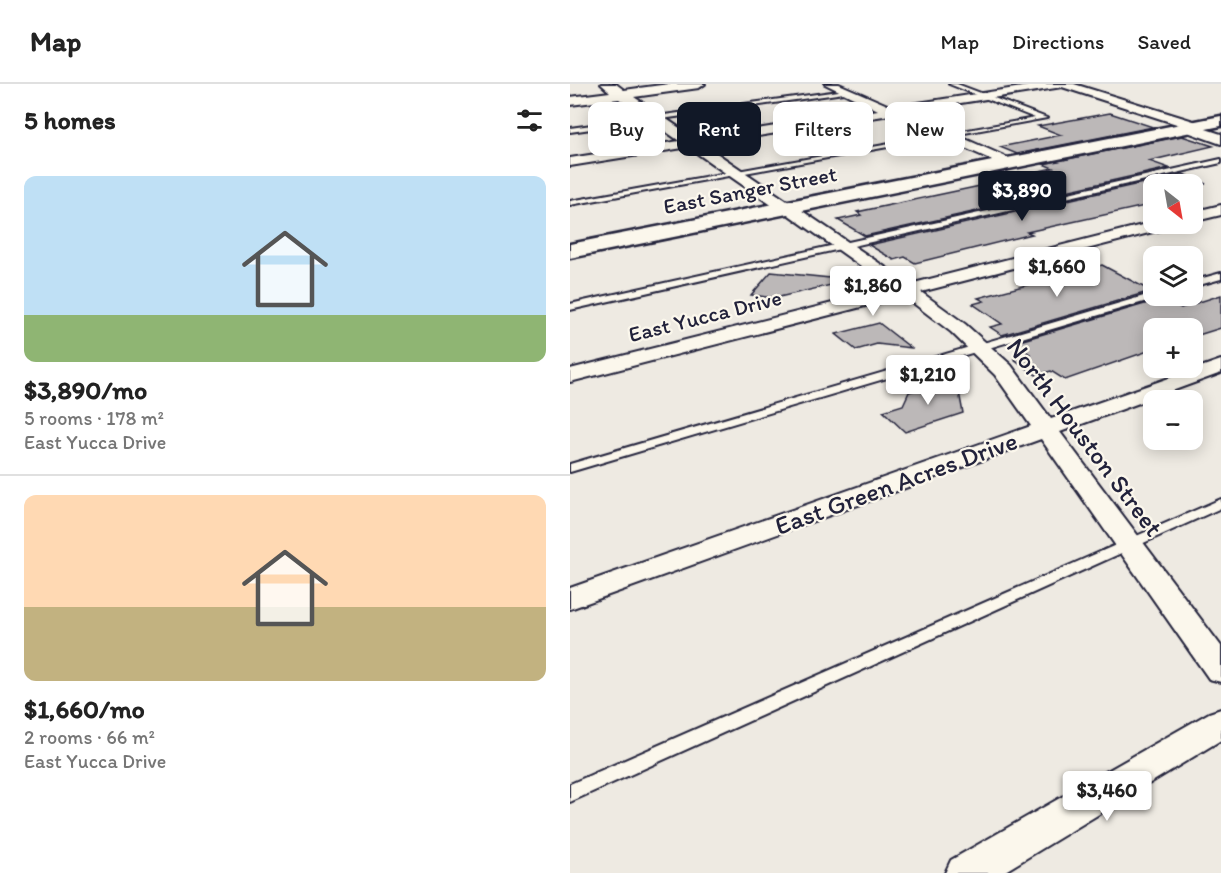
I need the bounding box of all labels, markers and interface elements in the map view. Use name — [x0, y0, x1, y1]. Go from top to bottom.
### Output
text: Map — [30, 24, 81, 58]
text: Map — [941, 29, 979, 54]
text: Directions — [1012, 29, 1104, 54]
text: Saved — [1137, 29, 1191, 54]
chip: Buy — [588, 102, 665, 156]
chip: Rent — [677, 102, 761, 156]
chip: Filters — [773, 102, 873, 156]
chip: New — [885, 102, 965, 156]
text: 5 homes — [24, 104, 116, 136]
icon: filters — [513, 104, 546, 137]
street label: East Sanger Street — [661, 160, 839, 220]
pin: $3,890 — [973, 171, 1071, 222]
north arrow — [1143, 174, 1203, 234]
map controls — [1143, 174, 1203, 450]
text: $3,890 — [992, 178, 1052, 202]
icon: home — [231, 215, 339, 323]
button: layers — [1143, 246, 1203, 306]
pin: $1,660 — [1008, 247, 1106, 298]
text: $1,660 — [1028, 254, 1086, 278]
pin: $1,860 — [824, 266, 922, 317]
text: $1,860 — [844, 273, 902, 297]
street label: East Yucca Drive — [626, 284, 784, 348]
button: + — [1143, 318, 1203, 378]
street label: North Houston Street — [1000, 331, 1170, 543]
pin: $1,210 — [879, 355, 977, 406]
text: $1,210 — [900, 362, 956, 386]
text: $3,890/mo — [24, 374, 147, 406]
button: − — [1143, 390, 1203, 450]
text: 5 rooms · 178 m² — [24, 406, 164, 430]
street label: East Green Acres Drive — [770, 424, 1022, 542]
text: East Yucca Drive — [24, 430, 166, 454]
icon: home — [231, 534, 339, 642]
text: $1,660/mo — [24, 693, 145, 725]
text: 2 rooms · 66 m² — [24, 725, 155, 749]
text: East Yucca Drive — [24, 749, 166, 773]
pin: $3,460 — [1058, 771, 1156, 822]
text: $3,460 — [1077, 778, 1137, 802]

